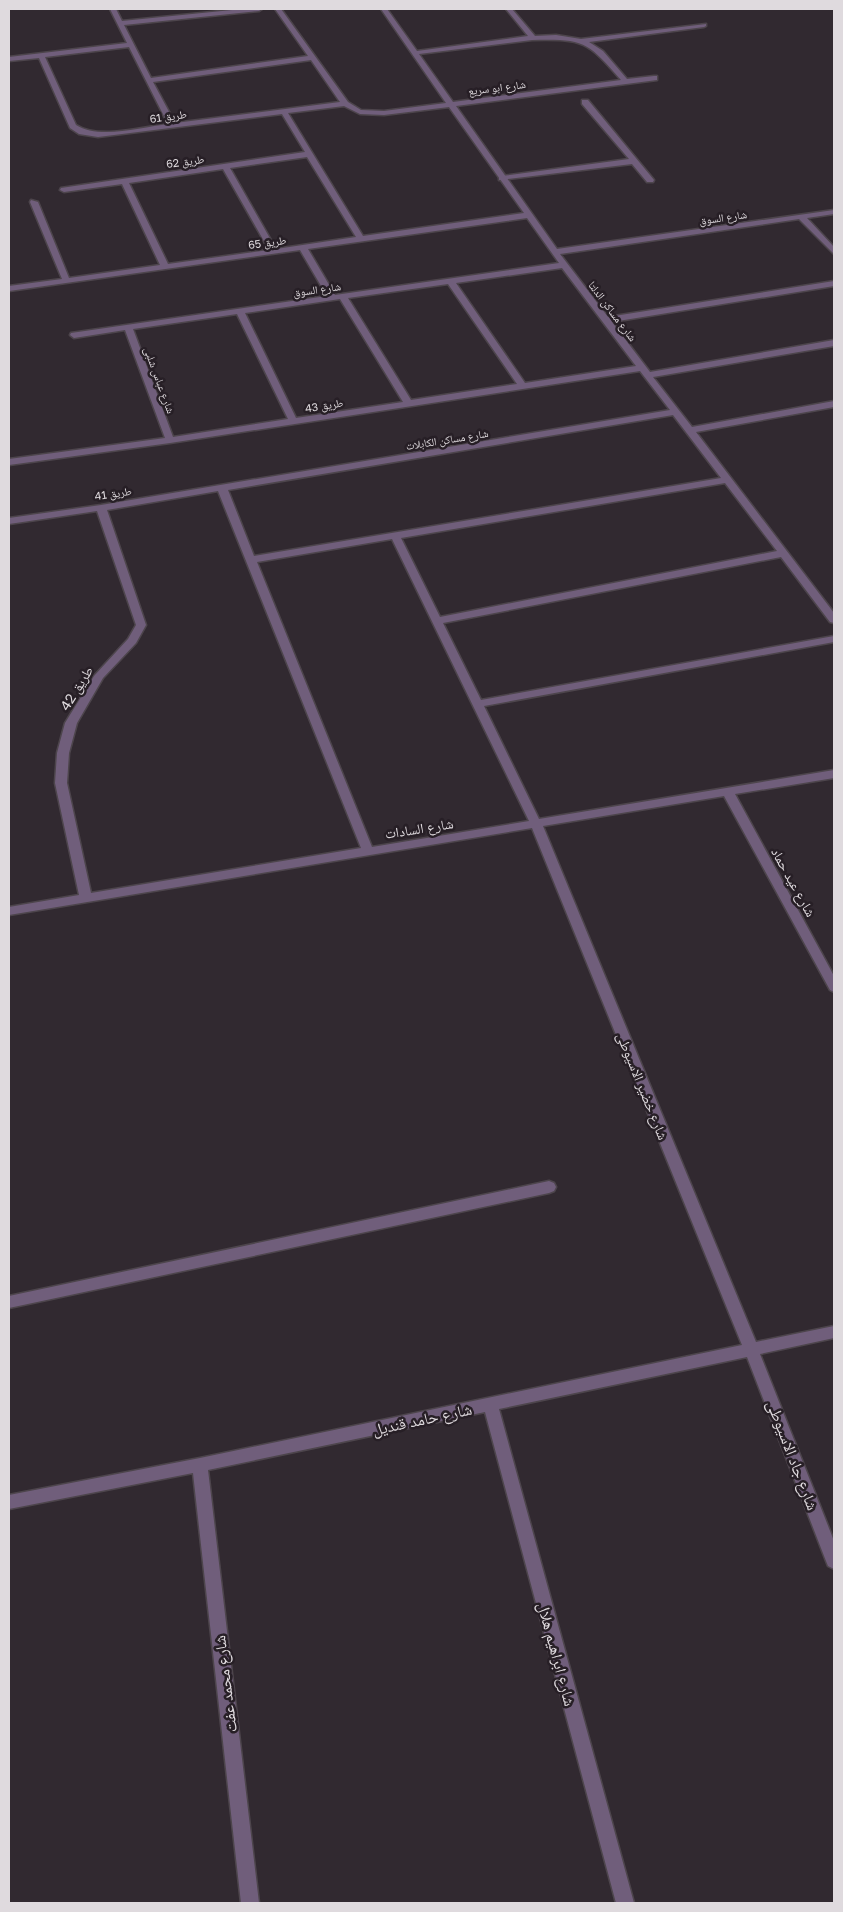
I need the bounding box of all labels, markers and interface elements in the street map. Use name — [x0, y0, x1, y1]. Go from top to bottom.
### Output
street label: شارع ابو سريع — [467, 77, 527, 98]
street label: طريق 61 — [149, 107, 188, 126]
street label: طريق 62 — [165, 152, 205, 171]
street label: شارع السوق — [698, 207, 748, 228]
street label: طريق 65 — [247, 233, 287, 252]
street label: شارع مساكن الدلتا — [585, 278, 640, 344]
street label: شارع السوق — [292, 279, 342, 300]
street label: شارع عباس شلبى — [141, 345, 178, 415]
street label: طريق 43 — [304, 396, 344, 415]
street label: شارع مساكن الكابلات — [405, 426, 489, 453]
street label: طريق 41 — [94, 484, 133, 503]
street label: طريق 42 — [56, 663, 98, 714]
street label: شارع السادات — [384, 814, 455, 844]
street label: شارع عيد حماد — [766, 844, 820, 920]
street label: شارع خضير الاسيوطى — [612, 1030, 672, 1143]
street label: شارع جاد الاسيوطى — [762, 1397, 823, 1513]
street label: شارع حامد قنديل — [370, 1399, 474, 1440]
street label: شارع ابراهيم هلال — [533, 1600, 580, 1708]
street label: شارع محمد عفت — [209, 1634, 242, 1734]

